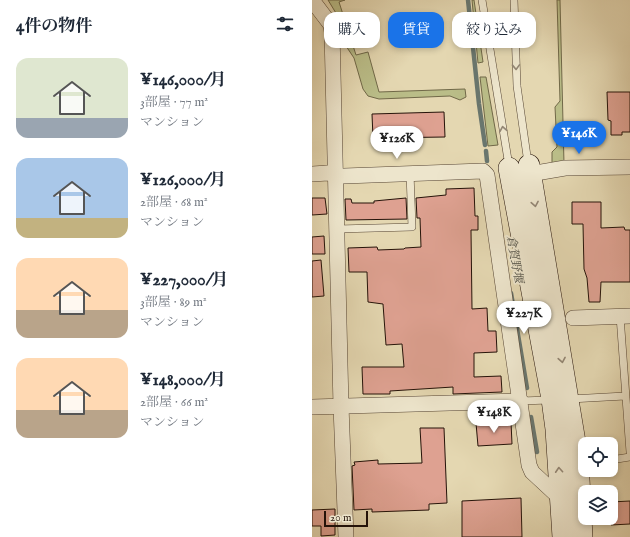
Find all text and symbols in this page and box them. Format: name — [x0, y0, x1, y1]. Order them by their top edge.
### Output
chip: 購入 — [324, 12, 380, 48]
chip: 賃貸 — [388, 12, 444, 48]
chip: 絞り込み — [452, 12, 536, 48]
icon: filters — [274, 13, 296, 35]
text: 4件の物件 — [16, 16, 92, 37]
one-way arrow — [512, 64, 521, 70]
text: ¥146,000/月 — [140, 70, 227, 91]
icon: home — [48, 74, 96, 122]
text: 3部屋 · 77 m² — [140, 94, 208, 111]
text: マンション — [140, 114, 204, 131]
pin: ¥146K — [551, 121, 607, 155]
text: ¥146K — [561, 125, 597, 142]
pin: ¥126K — [369, 126, 425, 160]
one-way arrow — [499, 126, 508, 132]
text: ¥126K — [379, 130, 415, 147]
text: ¥126,000/月 — [140, 170, 226, 191]
icon: home — [48, 174, 96, 222]
text: 2部屋 · 68 m² — [140, 194, 208, 211]
one-way arrow — [531, 201, 539, 207]
text: マンション — [140, 214, 204, 231]
water label: 倉賀野堰 — [503, 234, 526, 286]
text: ¥227,000/月 — [140, 270, 228, 291]
icon: home — [48, 274, 96, 322]
text: 3部屋 · 89 m² — [140, 294, 207, 311]
pin: ¥227K — [496, 301, 552, 335]
text: ¥227K — [505, 305, 543, 322]
text: マンション — [140, 314, 204, 331]
one-way arrow — [557, 357, 566, 363]
text: ¥148,000/月 — [140, 370, 226, 391]
icon: home — [48, 374, 96, 422]
text: 2部屋 · 66 m² — [140, 394, 208, 411]
pin: ¥148K — [466, 400, 522, 434]
text: ¥148K — [476, 404, 512, 421]
text: マンション — [140, 414, 204, 431]
map controls — [578, 437, 618, 525]
button: locate — [578, 437, 618, 477]
one-way arrow — [554, 467, 563, 473]
button: layers — [578, 485, 618, 525]
scale bar — [324, 509, 368, 528]
text: 20 m — [330, 511, 351, 525]

